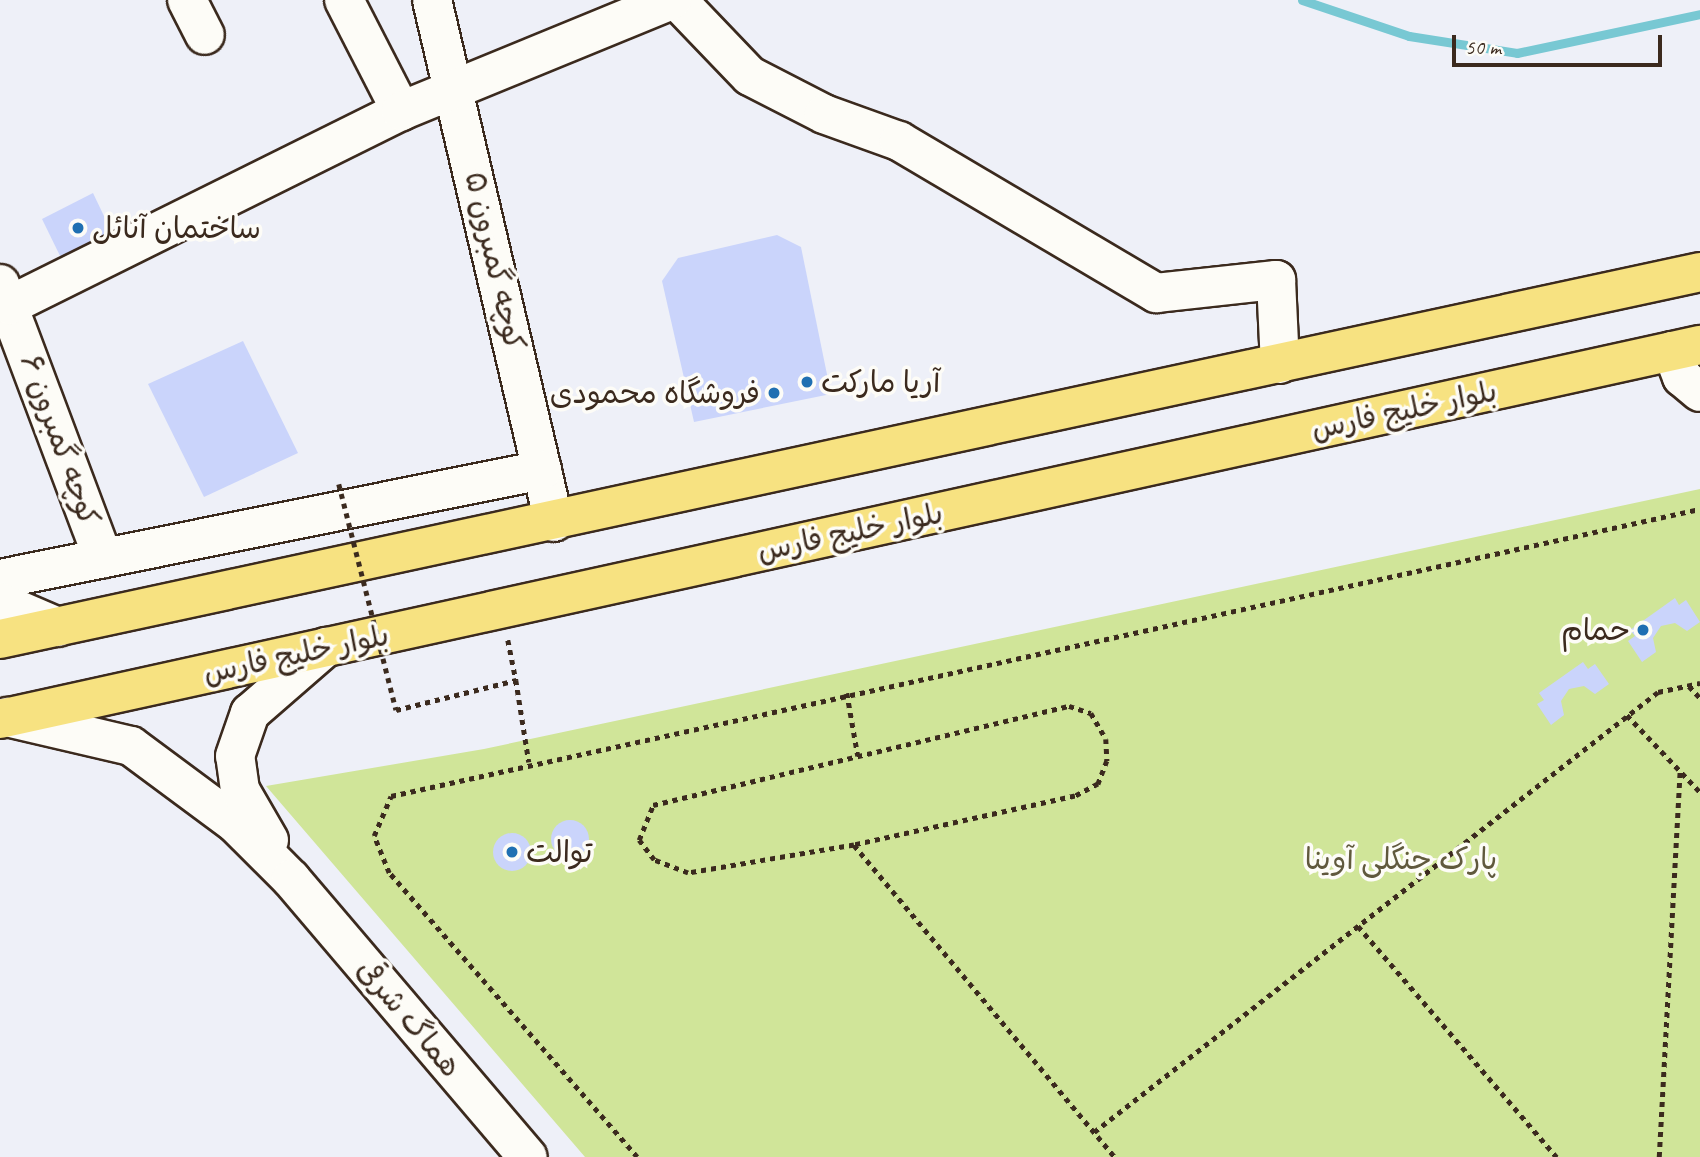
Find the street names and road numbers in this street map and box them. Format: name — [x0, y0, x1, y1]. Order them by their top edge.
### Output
street label: کوچه گمبرون ۵ — [457, 168, 533, 354]
street label: کوچه گمبرون ۶ — [12, 349, 108, 531]
street label: بلوار خلیج فارس — [1308, 373, 1500, 447]
street label: بلوار خلیج فارس — [754, 495, 946, 569]
street label: بلوار خلیج فارس — [200, 617, 392, 691]
street label: هماگ شرقی — [349, 952, 469, 1084]

